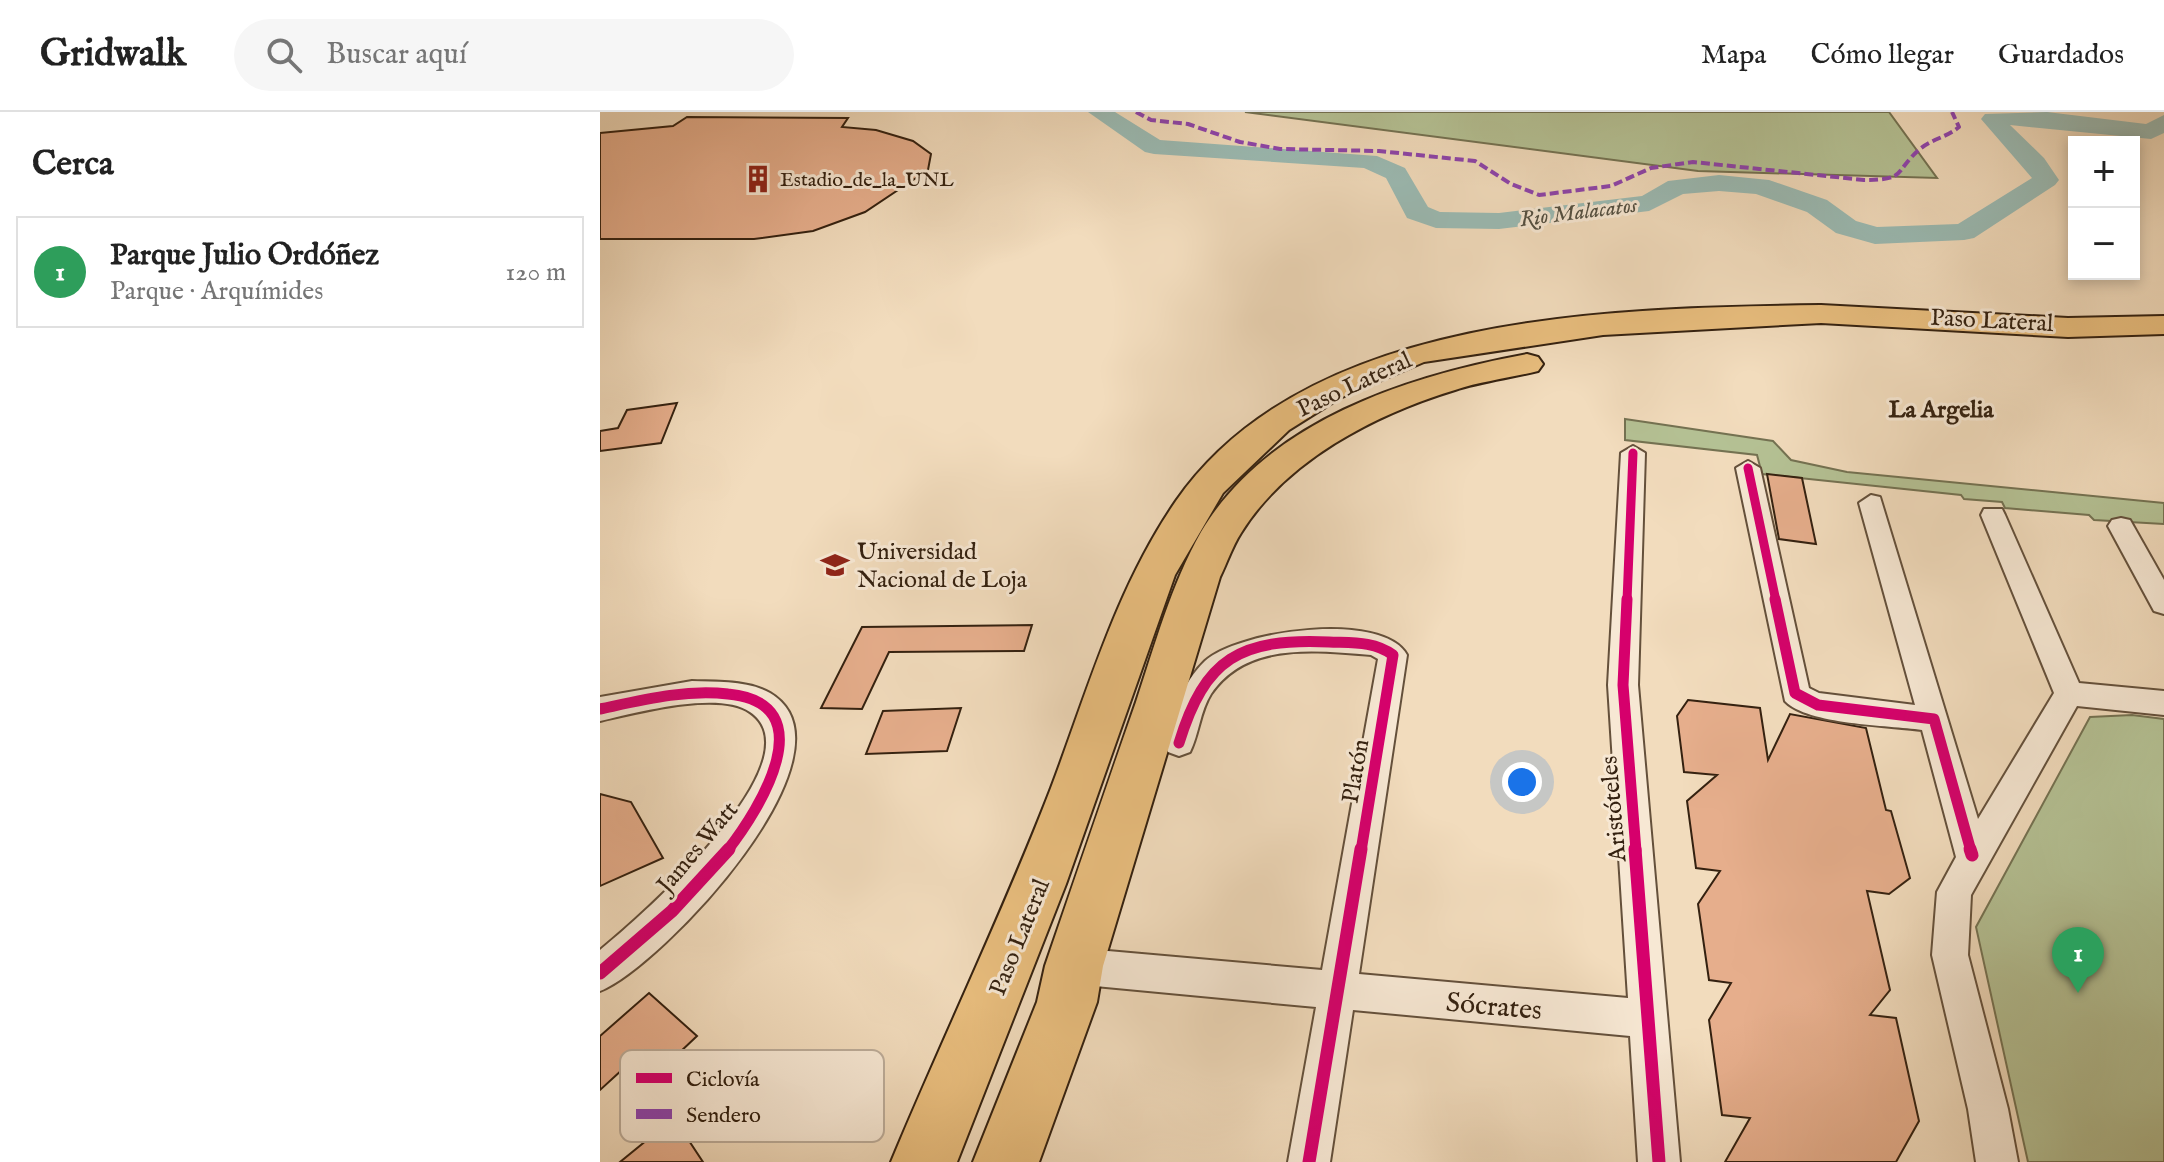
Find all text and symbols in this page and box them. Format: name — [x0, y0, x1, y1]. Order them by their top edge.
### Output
search box — [234, 19, 794, 91]
text: Gridwalk — [40, 31, 186, 79]
icon: search — [262, 33, 306, 77]
text: Buscar aquí — [326, 36, 467, 74]
text: Mapa — [1701, 38, 1766, 73]
text: Cómo llegar — [1810, 38, 1954, 73]
text: Guardados — [1998, 38, 2124, 73]
map controls — [2068, 136, 2140, 280]
button: + — [2068, 136, 2140, 208]
text: Cerca — [32, 143, 114, 186]
building icon: Estadio_de_la_UNL — [743, 164, 773, 194]
place label: Estadio_de_la_UNL — [780, 168, 955, 193]
water label: Rio Malacatos — [1518, 192, 1639, 234]
button: − — [2068, 208, 2140, 280]
text: Parque Julio Ordóñez — [110, 237, 379, 275]
text: 1 — [55, 256, 65, 289]
text: 120 m — [506, 256, 566, 289]
text: Parque · Arquímides — [110, 275, 323, 308]
street label: Paso Lateral — [1930, 303, 2055, 340]
street label: Paso Lateral — [1292, 345, 1417, 425]
district label: La Argelia — [1888, 395, 1994, 426]
place label: Universidad Nacional de Loja — [857, 537, 1028, 596]
school or university icon: Universidad Nacional de Loja — [820, 550, 850, 580]
street label: Platón — [1336, 737, 1377, 806]
street label: Aristóteles — [1594, 755, 1635, 864]
your location — [1502, 762, 1542, 802]
street label: James Watt — [649, 796, 746, 903]
street label: Paso Lateral — [983, 874, 1058, 1000]
pin: 1 — [2052, 927, 2104, 993]
street label: Sócrates — [1444, 986, 1543, 1029]
legend — [620, 1050, 884, 1142]
text: Ciclovía — [686, 1066, 760, 1094]
text: Sendero — [686, 1102, 761, 1130]

